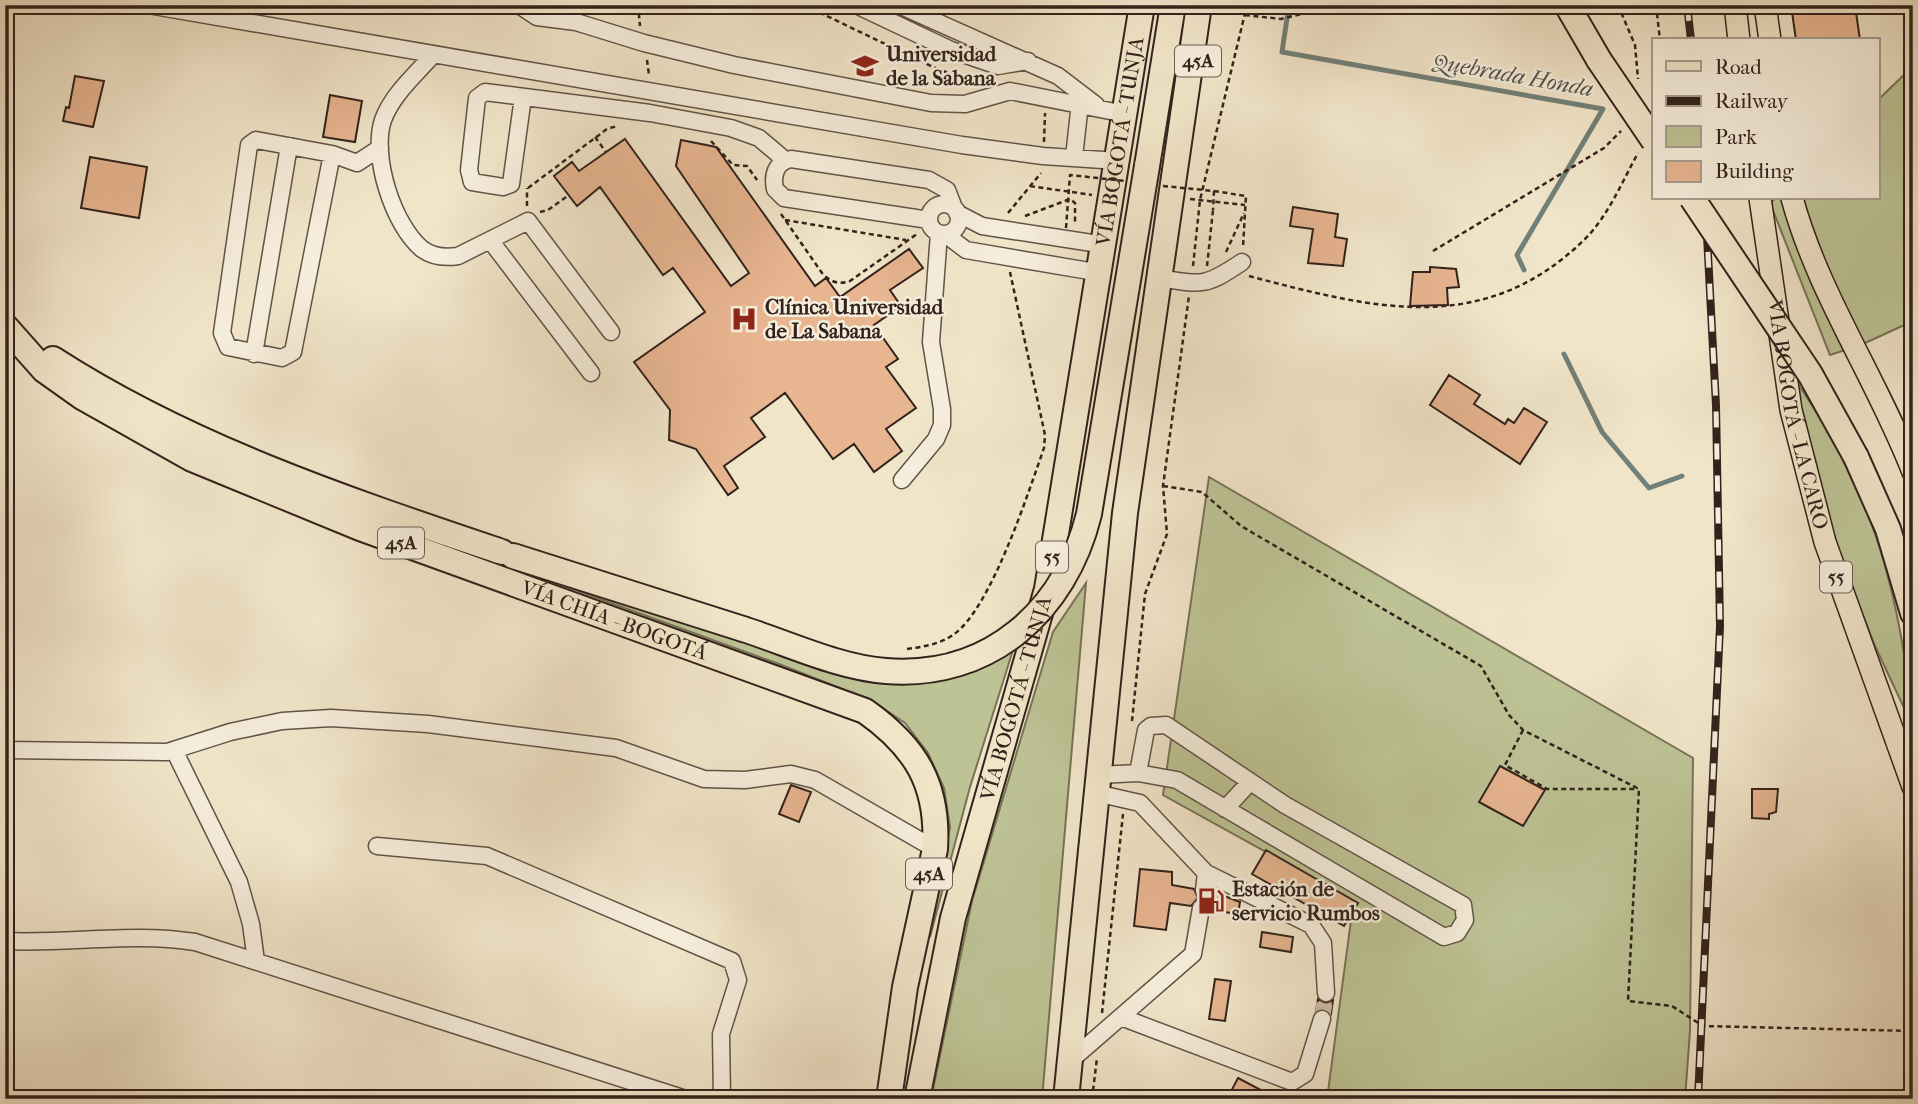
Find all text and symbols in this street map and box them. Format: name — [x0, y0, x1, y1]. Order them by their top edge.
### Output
street label: VÍA BOGOTÁ - TUNJA — [1091, 35, 1149, 249]
legend — [1652, 38, 1880, 200]
place label: Universidad de la Sabana — [885, 42, 997, 90]
road number: 45A — [1175, 45, 1221, 76]
water label: Quebrada Honda — [1430, 47, 1595, 102]
school or university icon: Universidad de la Sabana — [850, 51, 880, 81]
text: Road — [1715, 55, 1762, 79]
text: Railway — [1715, 89, 1789, 113]
text: Park — [1715, 125, 1757, 149]
text: Building — [1715, 159, 1794, 183]
place label: Clínica Universidad de La Sabana — [765, 295, 944, 343]
street label: VÍA BOGOTÁ - LA CARO — [1763, 297, 1833, 532]
hospital icon: Clínica Universidad de La Sabana — [729, 304, 759, 334]
road number: 45A — [378, 528, 424, 558]
road number: 55 — [1036, 542, 1068, 572]
road number: 55 — [1820, 562, 1852, 592]
street label: VÍA CHÍA - BOGOTÁ — [517, 575, 711, 665]
street label: VÍA BOGOTÁ - TUNJA — [975, 593, 1056, 804]
road number: 45A — [906, 859, 952, 890]
place label: Estación de servicio Rumbos — [1232, 877, 1380, 925]
fuel station icon: Estación de servicio Rumbos — [1196, 886, 1226, 916]

